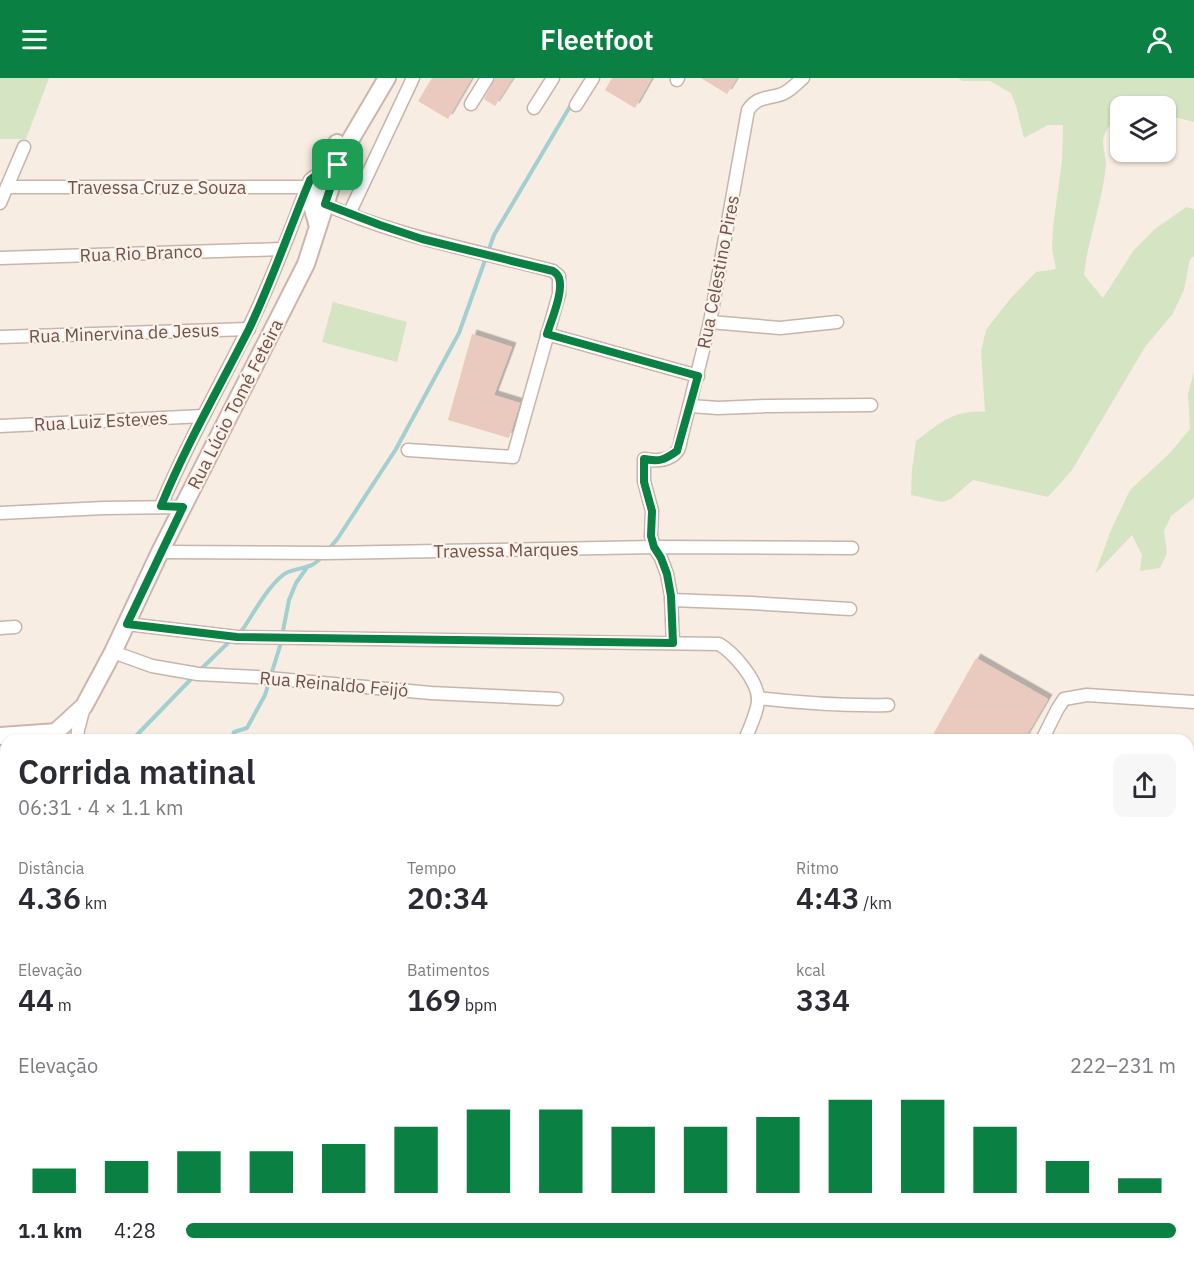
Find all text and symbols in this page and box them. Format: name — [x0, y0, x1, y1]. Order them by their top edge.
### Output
text: Fleetfoot — [540, 22, 654, 57]
icon: menu — [18, 23, 51, 56]
icon: person — [1143, 23, 1176, 56]
map controls — [1110, 96, 1176, 162]
button: layers — [1110, 96, 1176, 162]
pin — [312, 139, 363, 190]
icon: arrive — [321, 148, 354, 181]
street label: Travessa Cruz e Souza — [68, 176, 247, 199]
street label: Rua Celestino Pires — [692, 193, 744, 351]
street label: Rua Rio Branco — [79, 239, 203, 267]
street label: Rua Lúcio Tomé Feteira — [182, 315, 288, 493]
street label: Rua Minervina de Jesus — [28, 318, 220, 348]
street label: Rua Luiz Esteves — [33, 406, 169, 436]
street label: Travessa Marques — [433, 537, 579, 563]
street label: Rua Reinaldo Feijó — [259, 666, 409, 702]
text: Corrida matinal — [18, 750, 255, 793]
button: share — [1113, 754, 1176, 817]
text: 06:31 · 4 × 1.1 km — [18, 794, 183, 821]
text: Distância — [18, 858, 84, 878]
text: Tempo — [407, 858, 456, 878]
text: Ritmo — [796, 858, 839, 878]
text: 4.36 — [18, 878, 81, 917]
text: 20:34 — [407, 878, 489, 917]
text: 4:43 — [796, 878, 860, 917]
text: km — [81, 893, 107, 913]
text: /km — [860, 893, 892, 913]
text: Elevação — [18, 960, 82, 980]
text: Batimentos — [407, 960, 490, 980]
text: kcal — [796, 960, 825, 980]
text: 44 — [18, 980, 54, 1019]
text: 169 — [407, 980, 461, 1019]
text: 334 — [796, 980, 850, 1019]
text: m — [54, 995, 72, 1015]
text: bpm — [461, 995, 497, 1015]
text: Elevação — [18, 1052, 98, 1079]
text: 222–231 m — [1070, 1052, 1176, 1079]
text: 1.1 km — [18, 1217, 82, 1244]
text: 4:28 — [114, 1217, 156, 1244]

